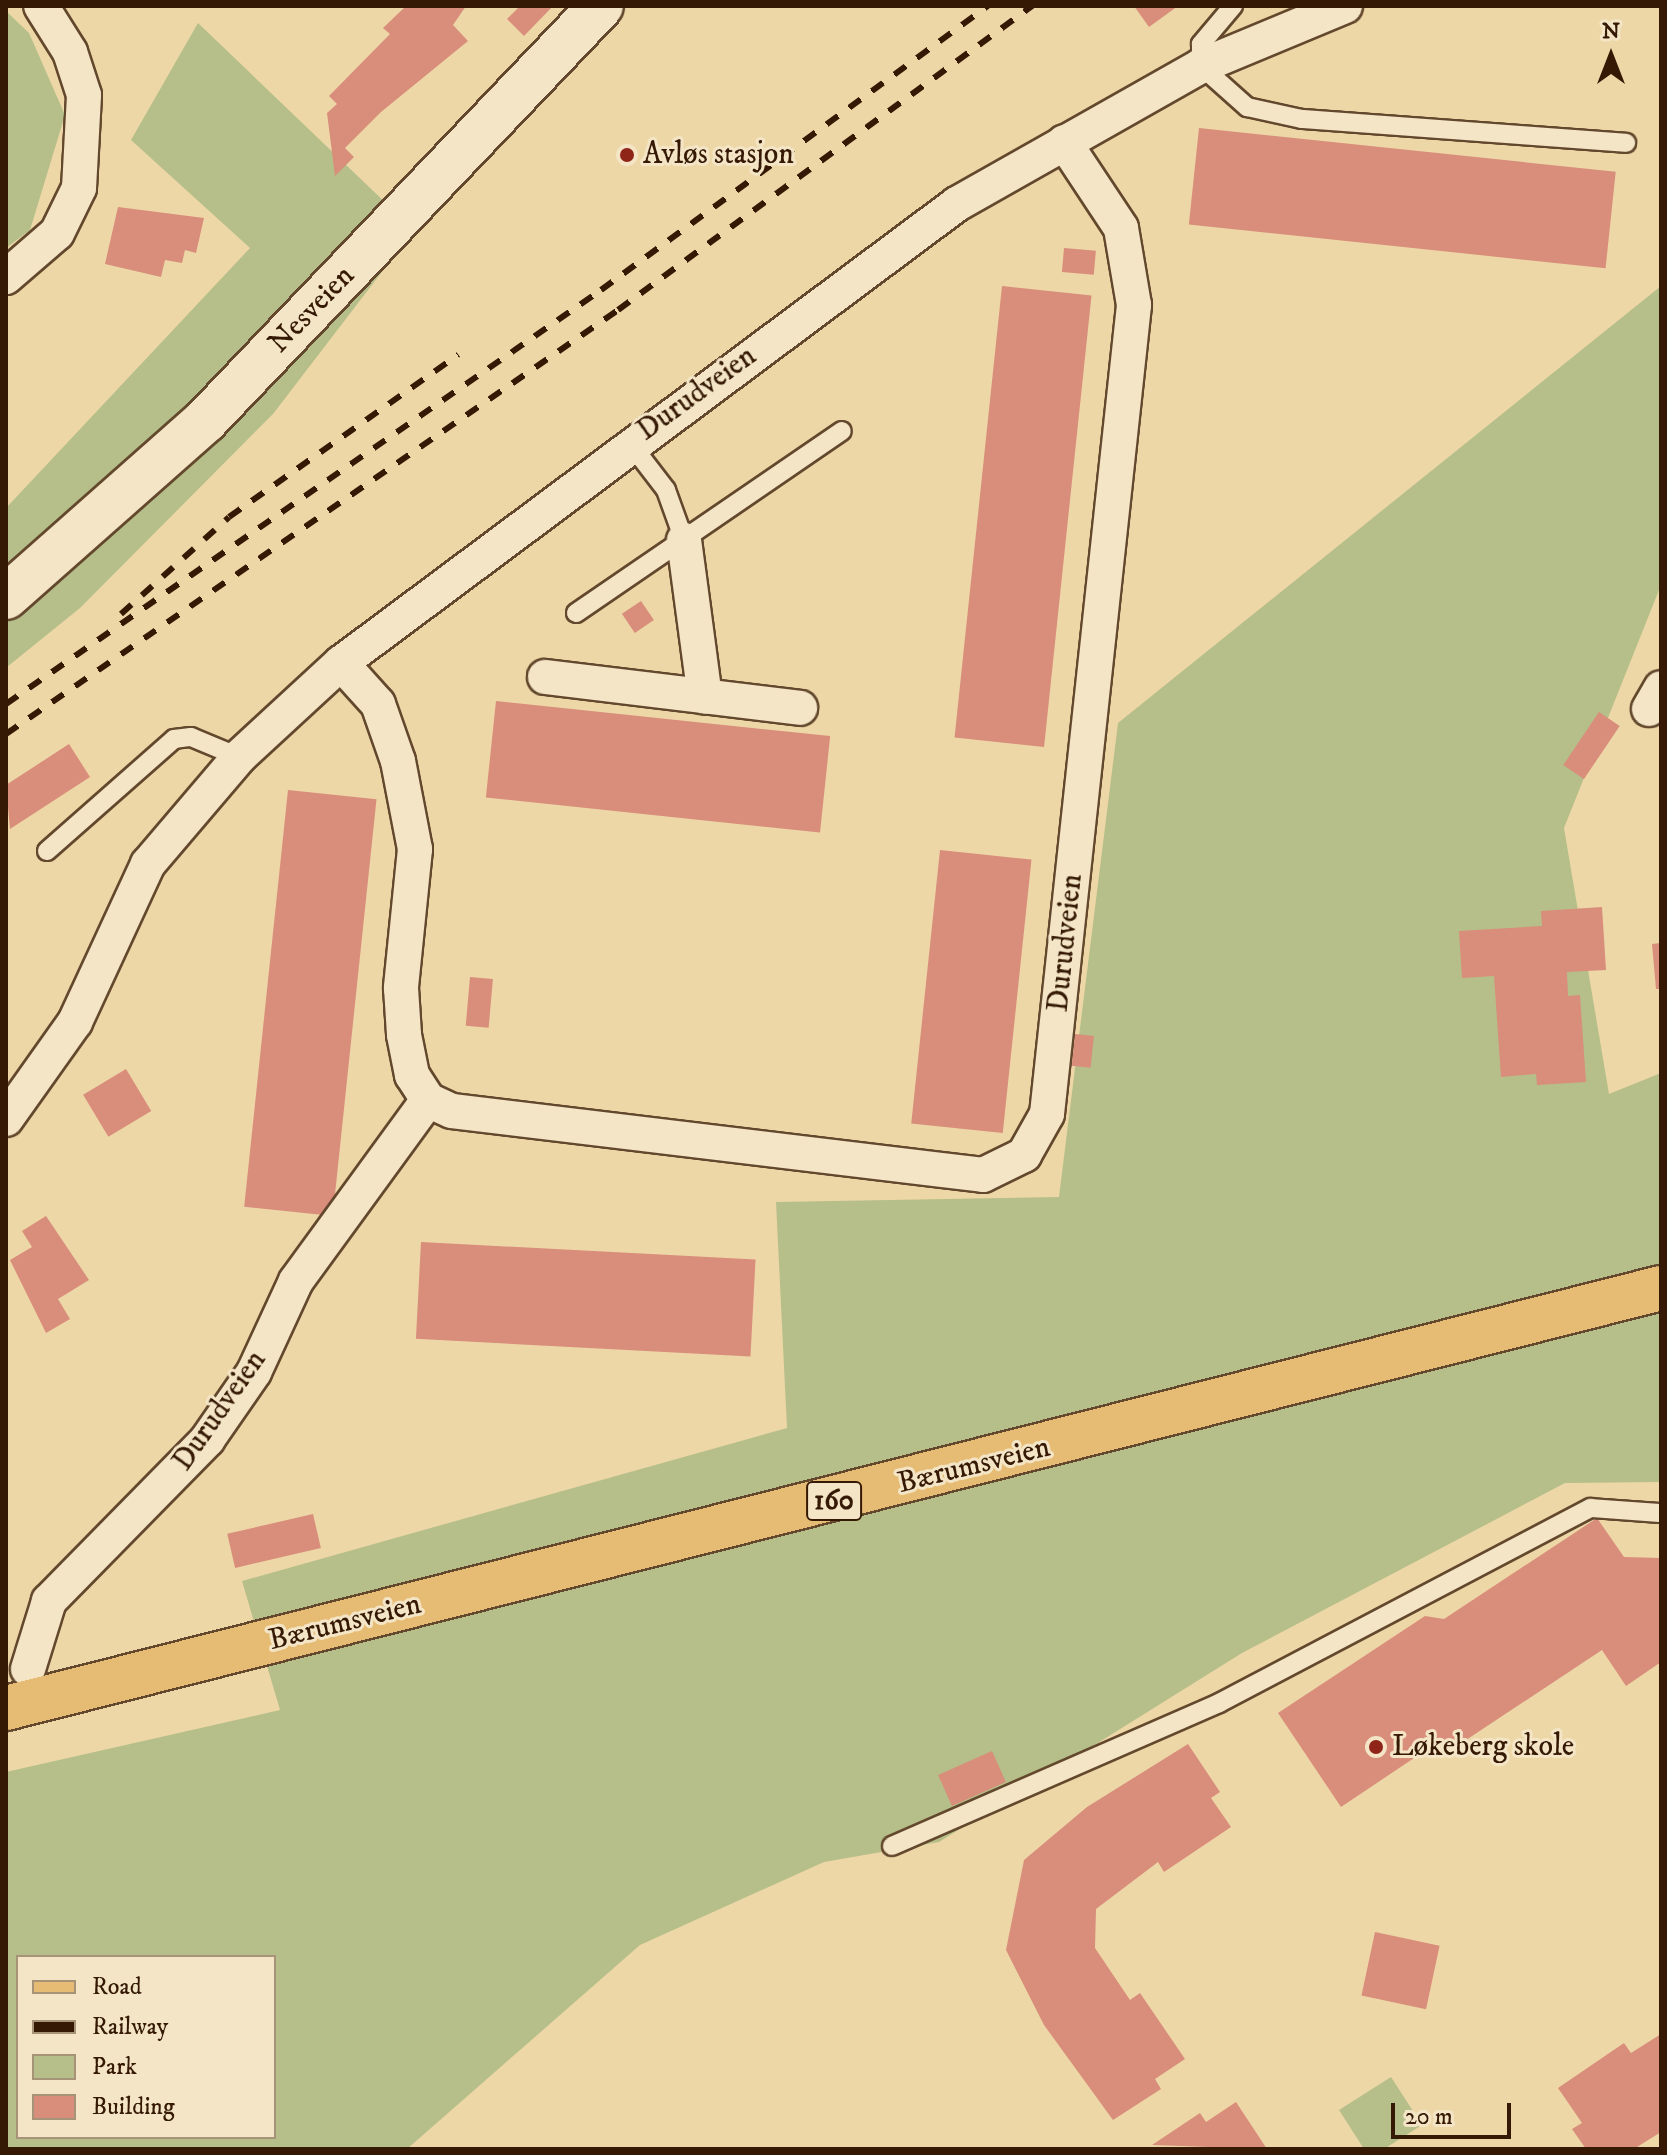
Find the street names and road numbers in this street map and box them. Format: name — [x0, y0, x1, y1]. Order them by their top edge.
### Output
street label: Nesveien — [262, 259, 362, 361]
street label: Durudveien — [630, 339, 764, 449]
street label: Durudveien — [1041, 872, 1091, 1014]
street label: Durudveien — [165, 1344, 275, 1478]
street label: Bærumsveien — [894, 1430, 1054, 1502]
road number: 160 — [806, 1477, 862, 1525]
street label: Bærumsveien — [265, 1587, 425, 1659]

